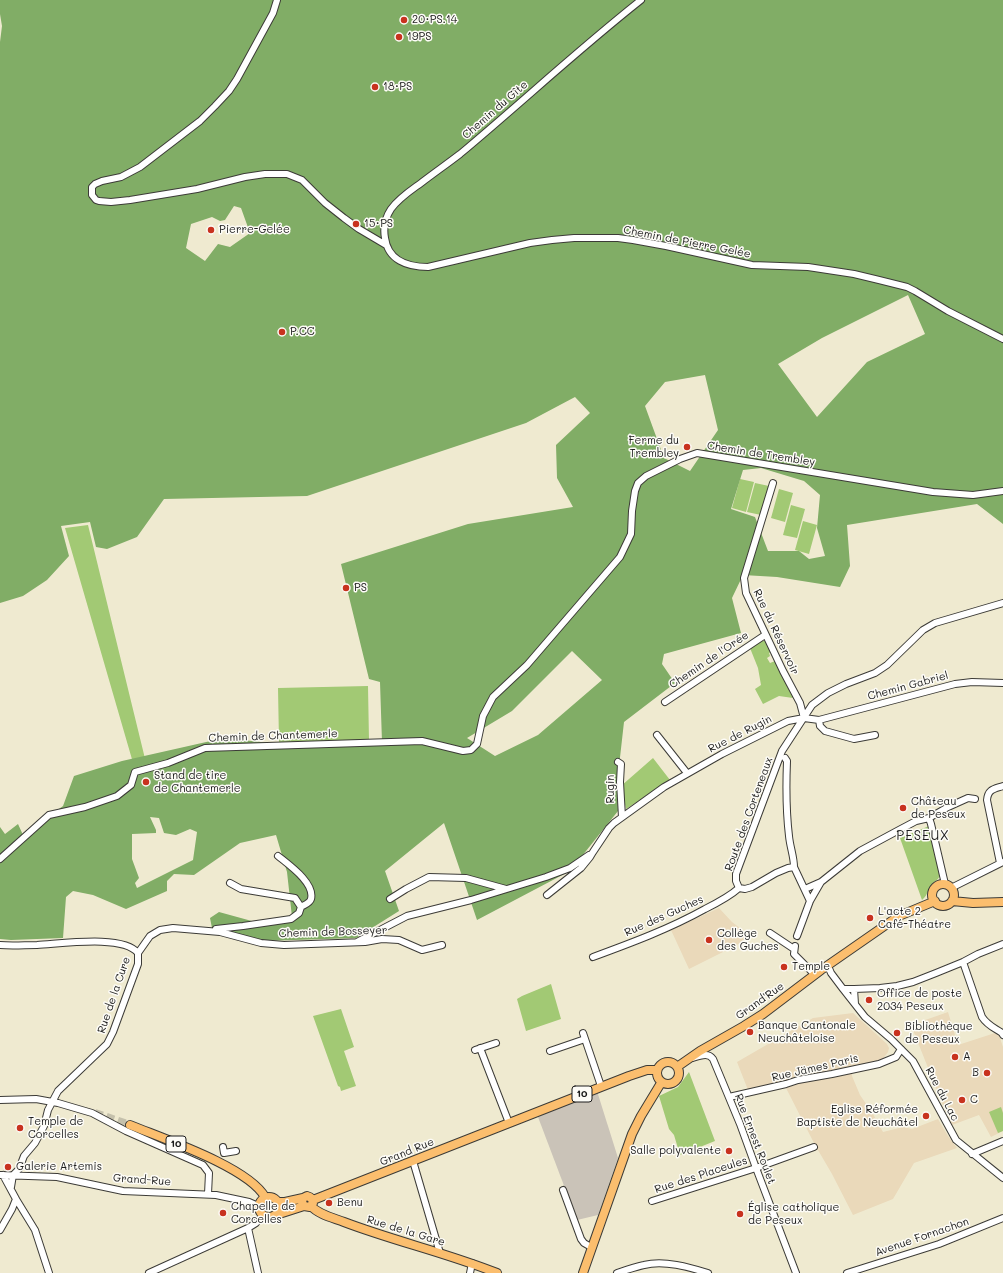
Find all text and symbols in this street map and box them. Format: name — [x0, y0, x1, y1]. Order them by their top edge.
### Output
place label: 20·PS.14 — [412, 13, 457, 27]
marker: 20·PS.14 — [399, 15, 409, 25]
place label: 19PS — [407, 30, 431, 44]
marker: 19PS — [394, 32, 404, 42]
street label: Chemin du Gîte — [460, 78, 530, 142]
place label: 18·PS — [383, 80, 412, 94]
marker: 18·PS — [370, 82, 380, 92]
place label: 15·PS — [364, 217, 393, 231]
marker: 15·PS — [351, 219, 361, 229]
place label: Pierre-Gelée — [219, 223, 290, 237]
street label: Chemin de Pierre Gelée — [622, 223, 752, 261]
marker: Pierre-Gelée — [206, 225, 216, 235]
place label: P.CC — [290, 325, 315, 339]
marker: P.CC — [277, 327, 287, 337]
place label: Ferme du Trembley — [628, 434, 679, 460]
street label: Chemin de Trembley — [706, 439, 816, 469]
marker: Ferme du Trembley — [682, 442, 692, 452]
place label: PS — [354, 581, 367, 595]
marker: PS — [341, 583, 351, 593]
street label: Rue du Réservoir — [750, 587, 802, 677]
street label: Chemin de l'Orée — [667, 629, 751, 691]
street label: Chemin Gabriel — [866, 669, 950, 703]
street label: Rue de Rugin — [706, 712, 774, 756]
street label: Chemin de Chantemerle — [208, 727, 338, 745]
street label: Route des Corteneaux — [722, 755, 776, 873]
place label: Stand de tire de Chantemerle — [154, 769, 241, 795]
street label: Rugin — [604, 775, 618, 803]
marker: Stand de tire de Chantemerle — [141, 777, 151, 787]
place label: Château de Peseux — [911, 795, 966, 821]
marker: Château de Peseux — [898, 803, 908, 813]
district label: PESEUX — [896, 828, 950, 844]
street label: Rue des Guches — [622, 893, 706, 939]
place label: L'acte 2 Café-Théatre — [878, 905, 951, 931]
marker: L'acte 2 Café-Théatre — [865, 913, 875, 923]
street label: Chemin de Bosseyer — [278, 924, 388, 940]
place label: Collège des Guches — [717, 927, 779, 953]
marker: Collège des Guches — [704, 935, 714, 945]
street label: Rue de la Cure — [95, 955, 133, 1035]
place label: Temple — [792, 960, 830, 974]
marker: Temple — [779, 962, 789, 972]
street label: Grand'Rue — [733, 980, 787, 1022]
place label: Office de poste 2034 Peseux — [877, 987, 962, 1013]
marker: Office de poste 2034 Peseux — [864, 995, 874, 1005]
place label: Banque Cantonale Neuchâteloise — [758, 1019, 856, 1045]
place label: Bibliothèque de Peseux — [905, 1020, 973, 1046]
marker: Banque Cantonale Neuchâteloise — [745, 1027, 755, 1037]
marker: Bibliothèque de Peseux — [892, 1028, 902, 1038]
place label: A — [963, 1050, 971, 1064]
street label: Rue Jämes Paris — [770, 1052, 860, 1084]
marker: A — [950, 1052, 960, 1062]
street label: Rue du Lac — [922, 1065, 962, 1123]
place label: B — [972, 1066, 979, 1080]
marker: B — [982, 1068, 992, 1078]
road number: 10 — [572, 1086, 592, 1102]
street label: Rue Ernest Roulet — [732, 1092, 778, 1186]
place label: C — [970, 1093, 978, 1107]
marker: C — [957, 1095, 967, 1105]
place label: Eglise Réformée Baptiste de Neuchâtel — [797, 1103, 918, 1129]
marker: Eglise Réformée Baptiste de Neuchâtel — [921, 1111, 931, 1121]
place label: Temple de Corcelles — [28, 1115, 83, 1141]
marker: Temple de Corcelles — [15, 1123, 25, 1133]
street label: Grand Rue — [378, 1135, 436, 1169]
road number: 10 — [166, 1136, 186, 1152]
place label: Salle polyvalente — [630, 1144, 721, 1158]
marker: Salle polyvalente — [724, 1146, 734, 1156]
street label: Rue des Placeules — [653, 1154, 749, 1196]
place label: Galerie Artemis — [16, 1160, 102, 1174]
marker: Galerie Artemis — [3, 1162, 13, 1172]
street label: Grand-Rue — [113, 1171, 171, 1189]
place label: Benu — [337, 1196, 363, 1210]
marker: Benu — [324, 1198, 334, 1208]
place label: Chapelle de Corcelles — [231, 1200, 295, 1226]
place label: Église catholique de Peseux — [748, 1201, 839, 1227]
marker: Chapelle de Corcelles — [218, 1208, 228, 1218]
marker: Église catholique de Peseux — [735, 1209, 745, 1219]
street label: Rue de la Gare — [365, 1213, 447, 1249]
street label: Avenue Fornachon — [874, 1215, 970, 1259]

